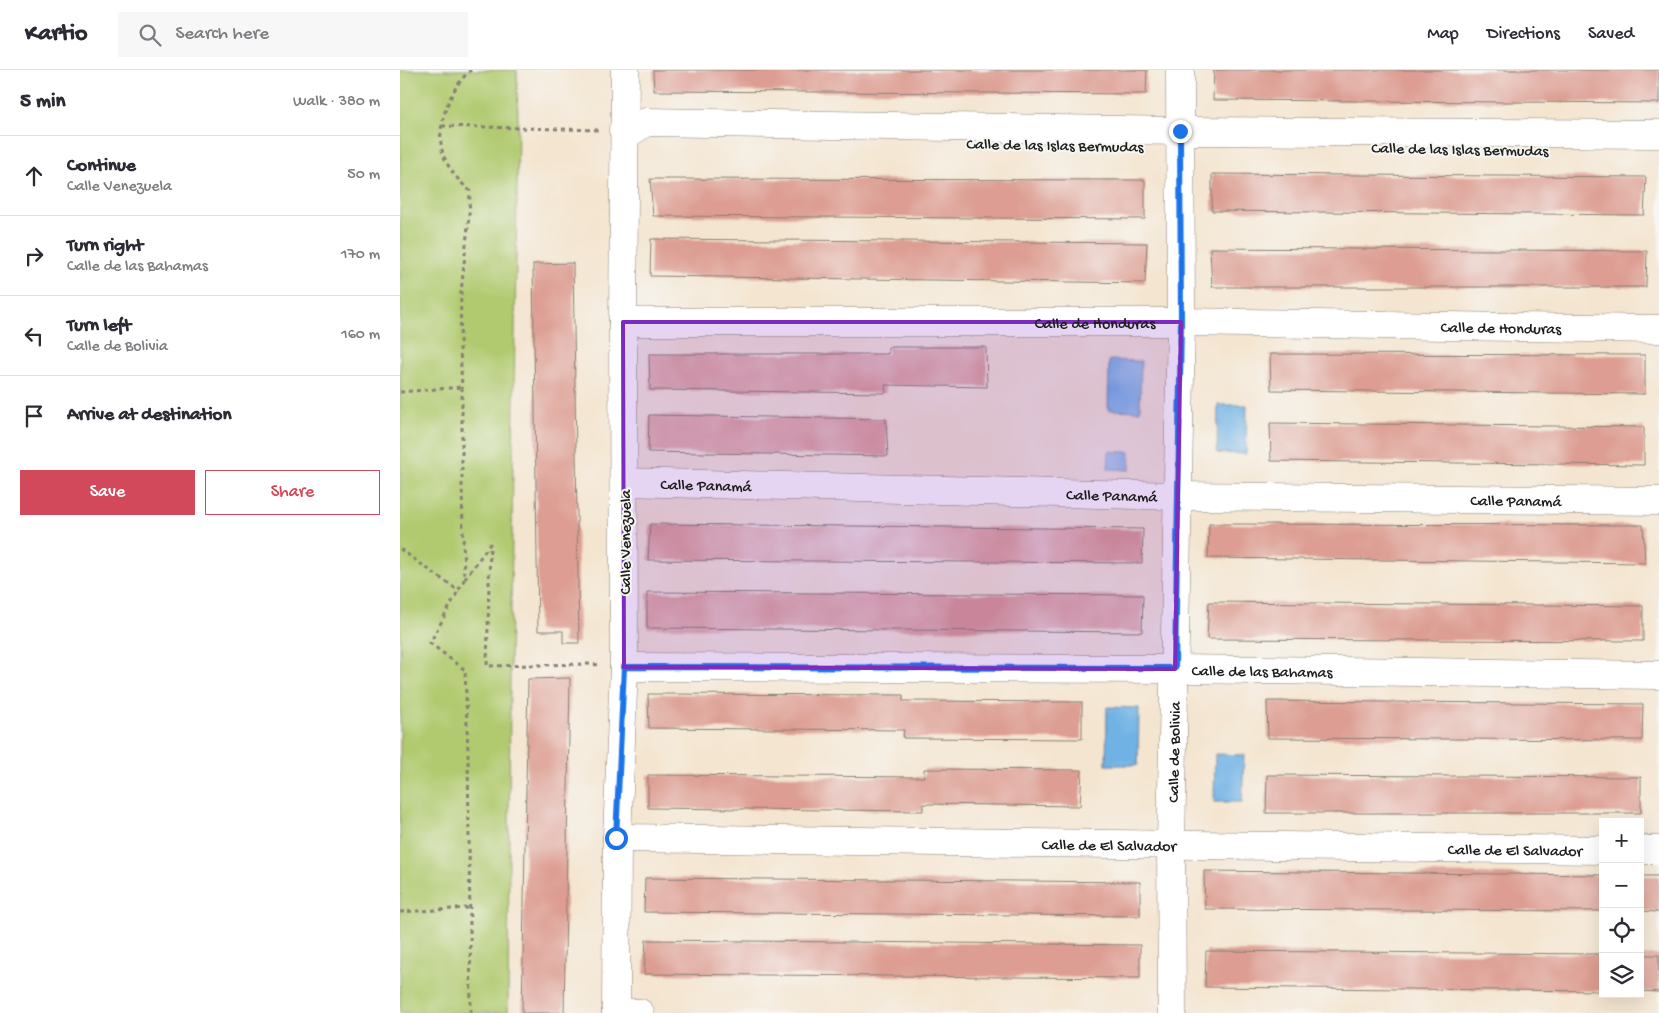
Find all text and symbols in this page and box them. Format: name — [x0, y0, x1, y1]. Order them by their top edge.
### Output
search box — [118, 12, 468, 57]
text: Kartio — [25, 20, 88, 49]
icon: search — [136, 21, 164, 49]
text: Search here — [176, 23, 269, 46]
text: Map — [1427, 24, 1459, 45]
text: Directions — [1487, 24, 1560, 45]
text: Saved — [1588, 24, 1634, 45]
text: 5 min — [20, 90, 65, 115]
text: Walk · 380 m — [293, 93, 380, 112]
route end — [1169, 120, 1192, 143]
street label: Calle de las Islas Bermudas — [966, 136, 1145, 159]
street label: Calle de las Islas Bermudas — [1371, 140, 1550, 163]
text: Continue — [67, 155, 136, 178]
icon: ahead — [20, 162, 48, 190]
text: 50 m — [347, 166, 380, 185]
text: Calle Venezuela — [67, 178, 172, 197]
text: Turn right — [67, 235, 143, 258]
icon: right — [20, 242, 48, 270]
text: 170 m — [341, 246, 380, 265]
text: Calle de las Bahamas — [67, 258, 208, 277]
text: Turn left — [67, 315, 131, 338]
street label: Calle de Honduras — [1035, 316, 1156, 335]
street label: Calle de Honduras — [1441, 320, 1562, 341]
icon: left — [20, 322, 48, 350]
text: 160 m — [341, 326, 380, 345]
text: Calle de Bolivia — [67, 338, 168, 357]
icon: arrive — [20, 402, 48, 430]
text: Arrive at destination — [67, 404, 231, 427]
button: Save — [20, 470, 195, 515]
button: Share — [205, 470, 380, 515]
street label: Calle Panamá — [660, 477, 753, 498]
street label: Calle Panamá — [1066, 487, 1159, 509]
street label: Calle Venezuela — [618, 488, 637, 594]
street label: Calle Panamá — [1470, 493, 1563, 513]
street label: Calle de las Bahamas — [1191, 663, 1334, 684]
street label: Calle de Bolivia — [1166, 700, 1187, 803]
map controls — [1599, 818, 1644, 998]
button: + — [1599, 818, 1644, 863]
route start — [605, 827, 628, 850]
street label: Calle de El Salvador — [1042, 837, 1178, 858]
street label: Calle de El Salvador — [1447, 842, 1584, 863]
button: − — [1599, 863, 1644, 908]
button: locate — [1599, 908, 1644, 953]
button: layers — [1599, 953, 1644, 998]

